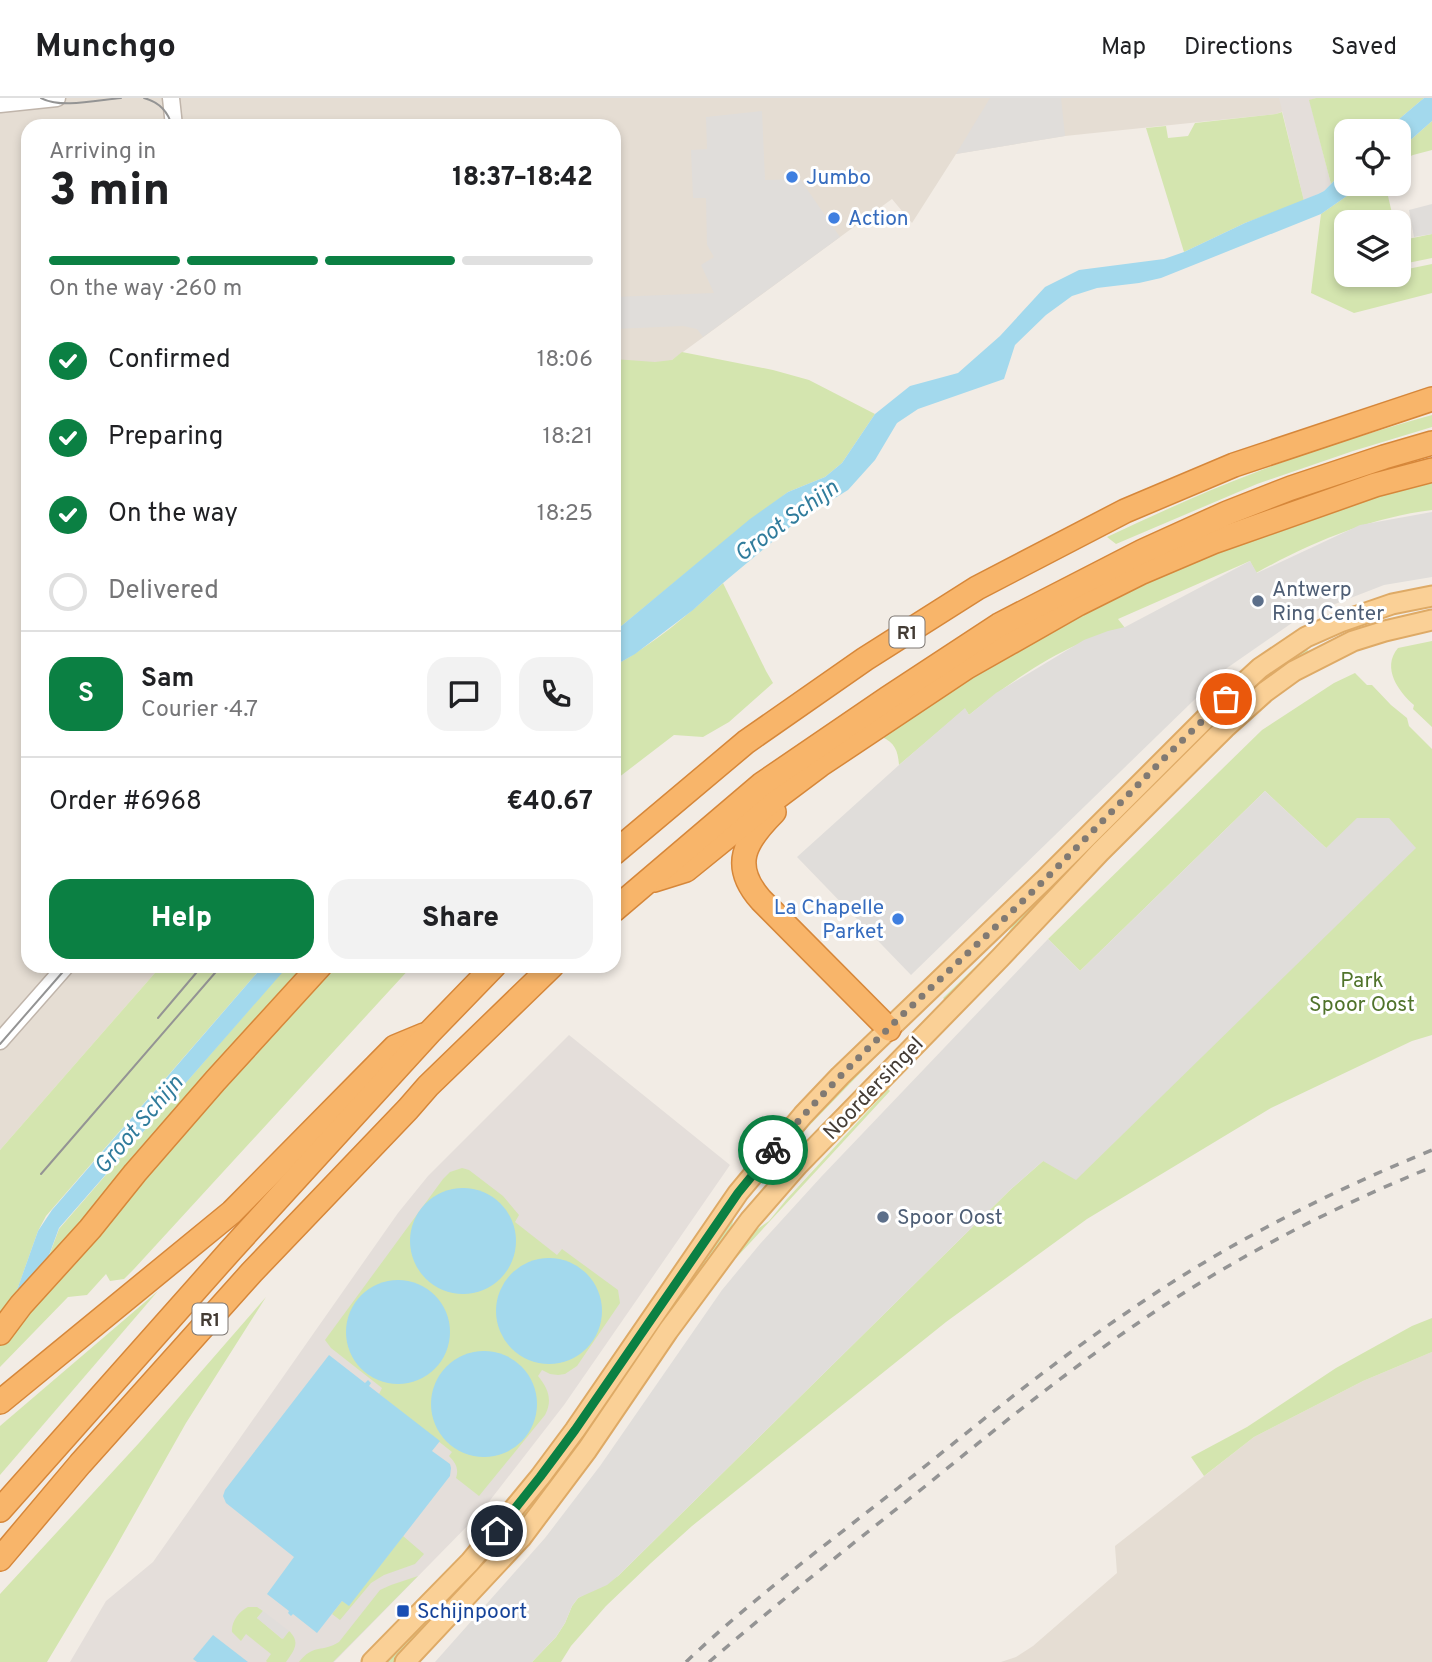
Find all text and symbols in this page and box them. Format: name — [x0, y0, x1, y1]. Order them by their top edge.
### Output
text: Munchgo — [35, 27, 176, 69]
text: Map — [1101, 33, 1146, 63]
text: Directions — [1184, 33, 1293, 63]
text: Saved — [1331, 33, 1397, 63]
map controls — [1334, 119, 1411, 287]
button: locate — [1334, 119, 1411, 196]
text: Arriving in — [49, 138, 156, 167]
text: 18:37–18:42 — [452, 162, 593, 195]
text: 3 min — [49, 163, 170, 222]
place label: Jumbo — [806, 165, 871, 192]
marker: Jumbo — [784, 169, 800, 185]
place label: Action — [848, 206, 909, 233]
marker: Action — [826, 210, 842, 226]
button: layers — [1334, 210, 1411, 287]
text: On the way · 260 m — [49, 275, 242, 304]
icon: check — [49, 342, 87, 380]
text: Confirmed — [108, 344, 231, 377]
text: 18:06 — [537, 346, 593, 375]
icon: check — [49, 419, 87, 457]
text: Preparing — [108, 421, 223, 454]
text: 18:21 — [543, 423, 593, 452]
water label: Groot Schijn — [730, 474, 846, 570]
icon: check — [49, 496, 87, 534]
text: On the way — [108, 498, 238, 531]
text: 18:25 — [537, 500, 593, 529]
text: Delivered — [108, 575, 219, 608]
place label: Antwerp Ring Center — [1272, 577, 1384, 628]
marker: Antwerp Ring Center — [1250, 593, 1266, 609]
road number: R1 — [890, 617, 925, 648]
button: chat — [427, 657, 501, 731]
button: phone — [519, 657, 593, 731]
text: Sam — [141, 663, 194, 696]
pin — [1196, 669, 1256, 729]
text: S — [78, 678, 94, 711]
icon: bag — [1207, 680, 1245, 718]
text: Courier · 4.7 — [141, 696, 258, 725]
text: Order #6968 — [49, 786, 202, 819]
text: €40.67 — [506, 786, 593, 819]
button: Help — [49, 879, 314, 959]
button: Share — [328, 879, 593, 959]
place label: La Chapelle Parket — [774, 895, 884, 946]
marker: La Chapelle Parket — [890, 911, 906, 927]
park label: Park Spoor Oost — [1309, 968, 1415, 1019]
street label: Noordersingel — [818, 1032, 930, 1146]
water label: Groot Schijn — [89, 1070, 191, 1181]
courier — [738, 1115, 808, 1185]
icon: bike — [754, 1131, 792, 1169]
place label: Spoor Oost — [897, 1205, 1003, 1232]
marker: Spoor Oost — [875, 1209, 891, 1225]
road number: R1 — [192, 1303, 228, 1334]
pin — [467, 1501, 527, 1561]
icon: home — [478, 1512, 516, 1550]
place label: Schijnpoort — [417, 1599, 527, 1626]
marker: Schijnpoort — [395, 1603, 411, 1619]

